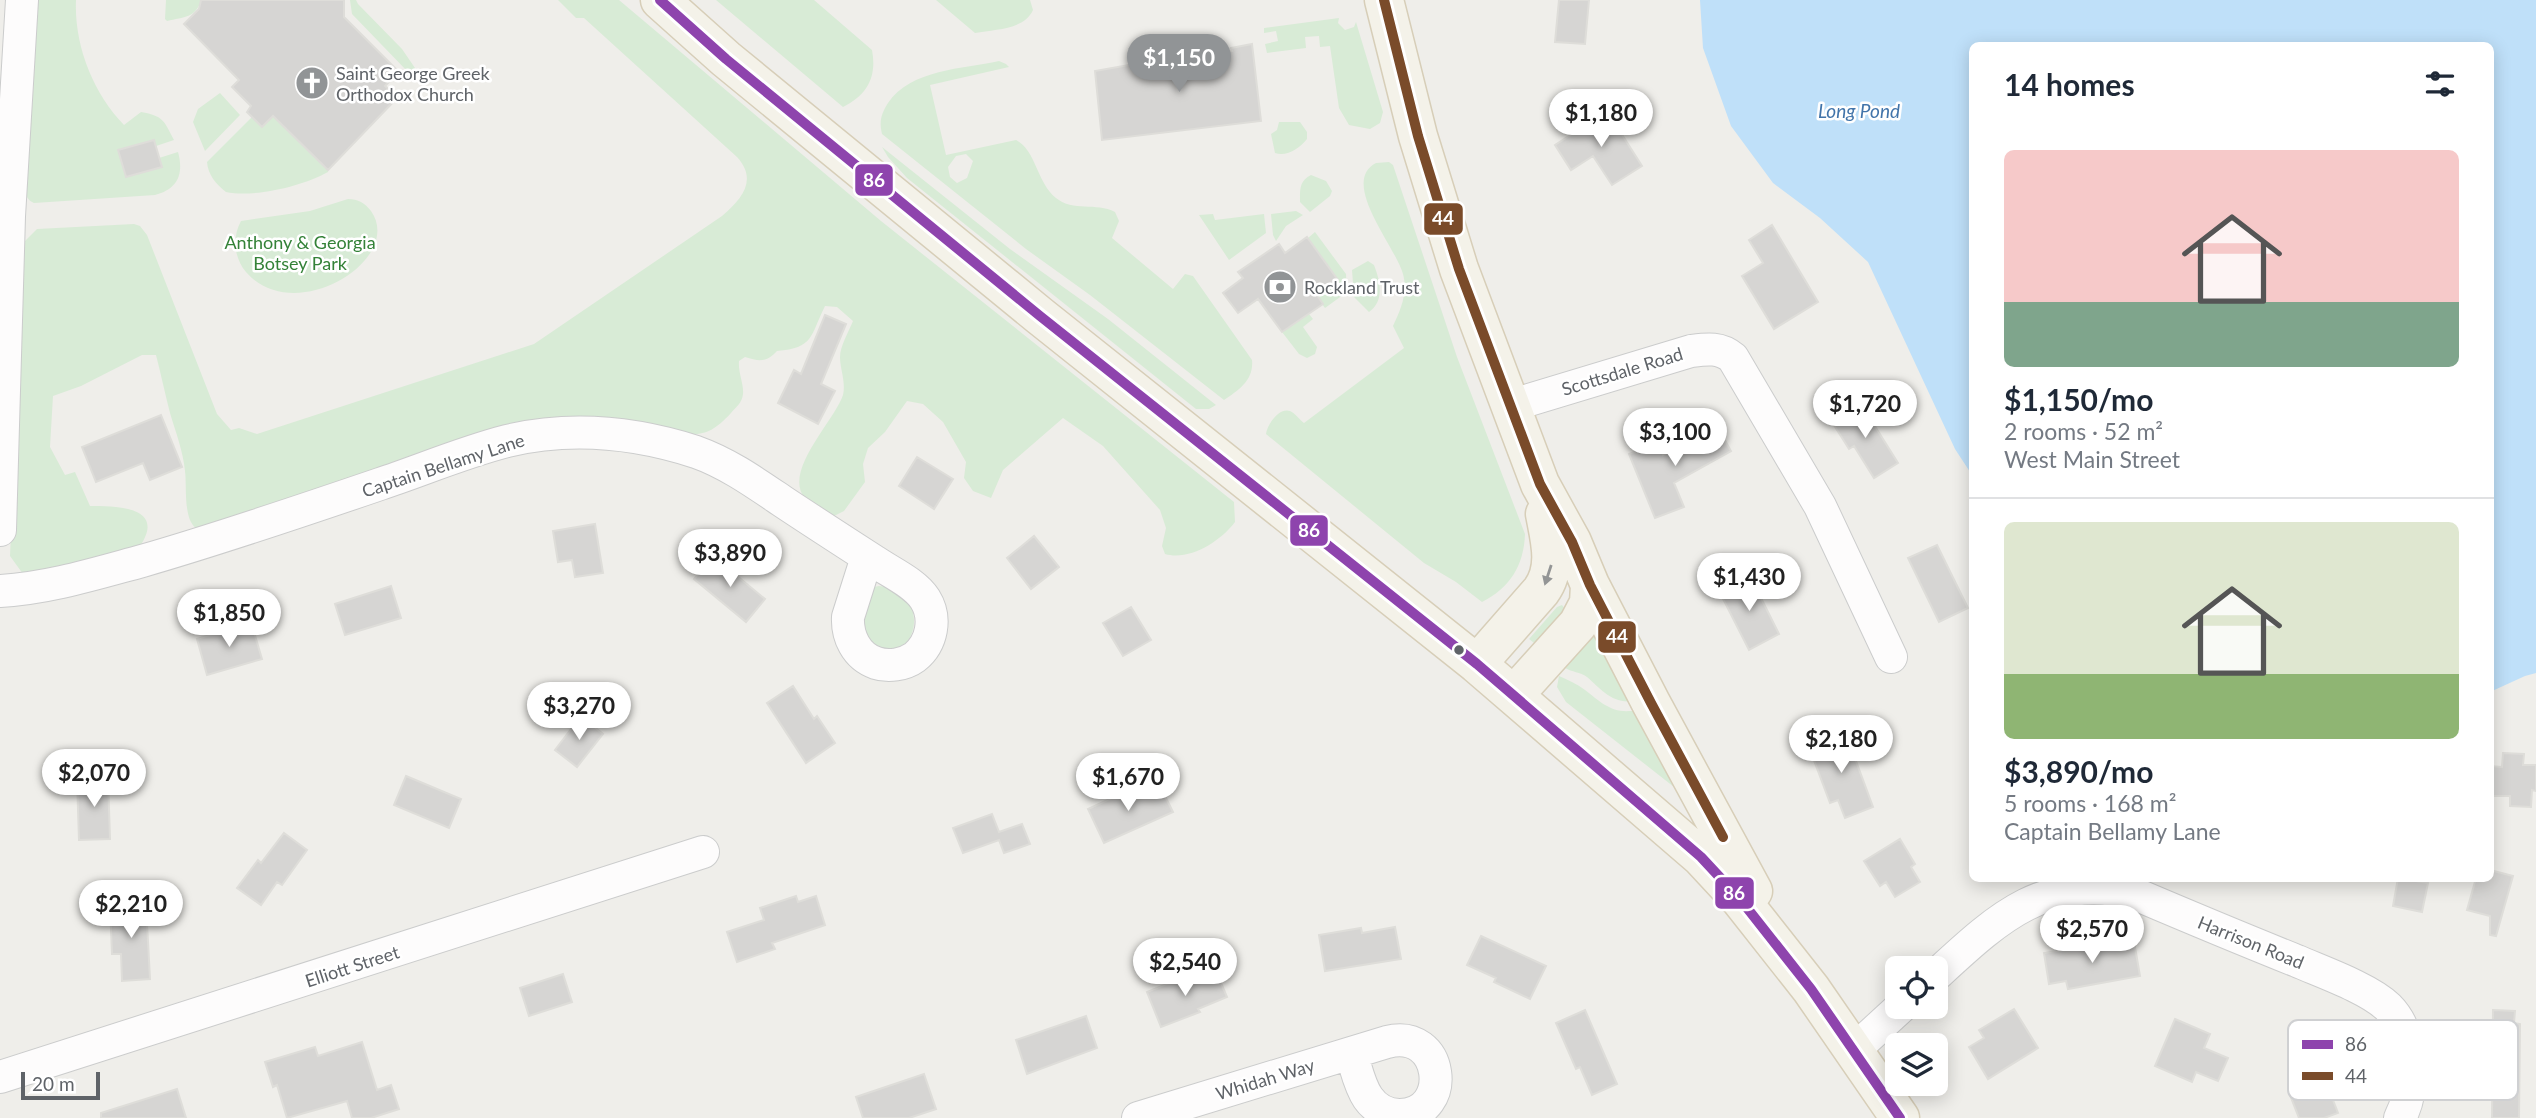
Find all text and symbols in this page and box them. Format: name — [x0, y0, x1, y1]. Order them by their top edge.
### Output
pin: $1,150 — [1122, 34, 1236, 94]
text: $1,150 — [1143, 43, 1215, 71]
place label: Saint George Greek Orthodox Church — [336, 62, 491, 105]
church icon: Saint George Greek Orthodox Church — [293, 64, 331, 102]
icon: filters — [2421, 65, 2459, 103]
text: 14 homes — [2004, 66, 2135, 102]
pin: $1,180 — [1544, 90, 1658, 149]
text: $1,180 — [1565, 98, 1637, 126]
water label: Long Pond — [1818, 99, 1900, 122]
line badge: 86 — [854, 163, 894, 197]
text: 86 — [863, 168, 885, 191]
icon: home — [2169, 196, 2295, 322]
line badge: 44 — [1423, 202, 1464, 236]
text: 44 — [1432, 206, 1454, 229]
park label: Anthony & Georgia Botsey Park — [224, 231, 376, 274]
bank icon: Rockland Trust — [1261, 268, 1299, 306]
place label: Rockland Trust — [1304, 276, 1420, 298]
street label: Scottsdale Road — [1559, 342, 1685, 400]
pin: $1,720 — [1808, 380, 1922, 440]
text: $1,150/mo — [2004, 381, 2153, 417]
text: $1,720 — [1829, 389, 1901, 417]
pin: $3,100 — [1618, 408, 1732, 468]
text: $3,100 — [1639, 417, 1711, 445]
text: 2 rooms · 52 m² — [2004, 417, 2163, 445]
street label: Captain Bellamy Lane — [359, 428, 527, 502]
text: West Main Street — [2004, 445, 2180, 473]
line badge: 86 — [1289, 514, 1329, 547]
text: 86 — [1298, 518, 1320, 541]
pin: $3,890 — [673, 530, 787, 589]
text: $3,890 — [694, 538, 766, 566]
pin: $1,430 — [1692, 554, 1806, 613]
text: $1,430 — [1713, 562, 1785, 590]
one-way arrow — [1542, 565, 1553, 586]
icon: home — [2169, 568, 2295, 694]
pin: $1,850 — [172, 590, 286, 649]
text: $1,850 — [193, 598, 265, 626]
line badge: 44 — [1597, 620, 1637, 654]
text: 44 — [1606, 624, 1628, 647]
unlabelled marker — [1452, 643, 1466, 657]
pin: $3,270 — [522, 682, 636, 742]
text: $3,270 — [543, 691, 615, 719]
pin: $2,180 — [1784, 716, 1898, 775]
text: $2,180 — [1805, 724, 1877, 752]
pin: $2,070 — [37, 750, 151, 809]
text: $3,890/mo — [2004, 753, 2153, 789]
pin: $1,670 — [1071, 754, 1185, 813]
text: $2,070 — [58, 758, 130, 786]
text: $1,670 — [1092, 762, 1164, 790]
text: 5 rooms · 168 m² — [2004, 789, 2176, 817]
text: Captain Bellamy Lane — [2004, 817, 2221, 845]
line badge: 86 — [1714, 876, 1755, 910]
pin: $2,210 — [74, 880, 188, 940]
text: 86 — [1723, 881, 1745, 904]
text: $2,210 — [95, 889, 167, 917]
pin: $2,570 — [2035, 906, 2149, 965]
street label: Harrison Road — [2195, 911, 2307, 973]
text: $2,570 — [2056, 914, 2128, 942]
pin: $2,540 — [1128, 939, 1242, 998]
street label: Elliott Street — [302, 940, 402, 992]
text: $2,540 — [1149, 947, 1221, 975]
map controls — [1885, 956, 1948, 1096]
button: locate — [1885, 956, 1948, 1019]
legend — [2288, 1020, 2518, 1100]
text: 86 — [2345, 1032, 2367, 1055]
button: layers — [1885, 1033, 1948, 1096]
street label: Whidah Way — [1213, 1053, 1318, 1104]
text: 44 — [2345, 1064, 2367, 1087]
scale bar — [21, 1069, 100, 1101]
text: 20 m — [32, 1072, 75, 1095]

